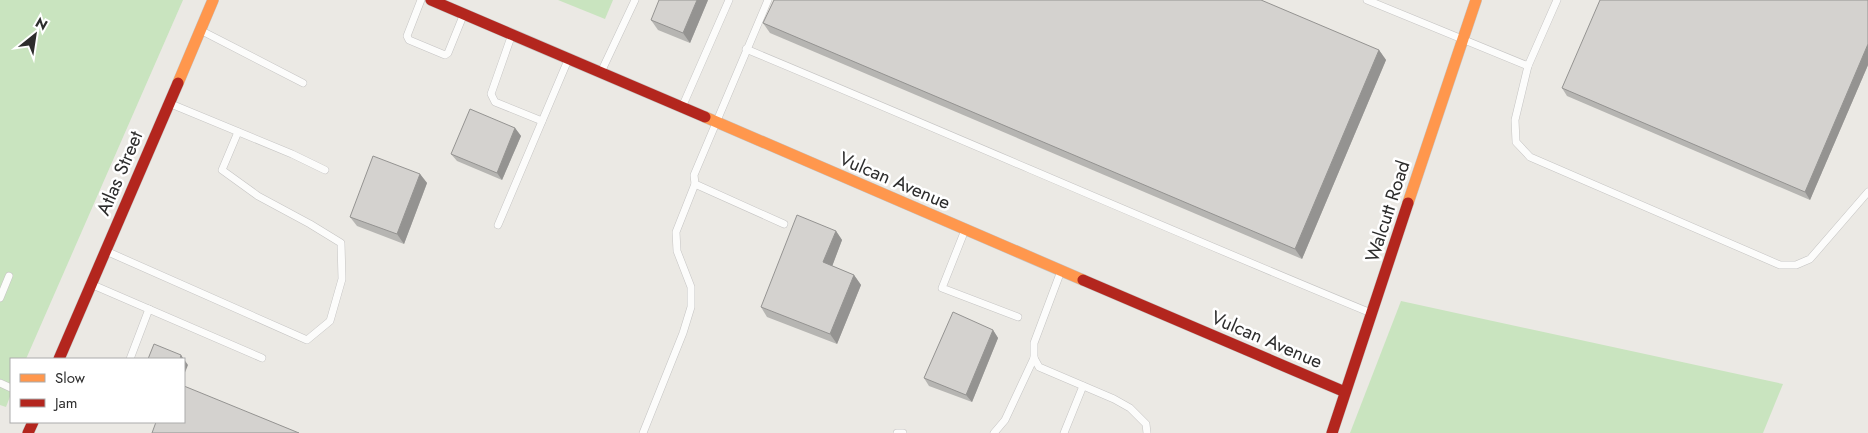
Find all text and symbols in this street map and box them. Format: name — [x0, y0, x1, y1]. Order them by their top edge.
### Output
north arrow — [10, 10, 60, 60]
text: N — [32, 12, 51, 35]
street label: Atlas Street — [90, 126, 150, 220]
street label: Vulcan Avenue — [835, 145, 955, 216]
street label: Walcutt Road — [1358, 157, 1417, 265]
street label: Vulcan Avenue — [1207, 304, 1327, 375]
legend — [10, 358, 185, 423]
text: Slow — [55, 367, 86, 389]
text: Jam — [53, 392, 78, 414]

